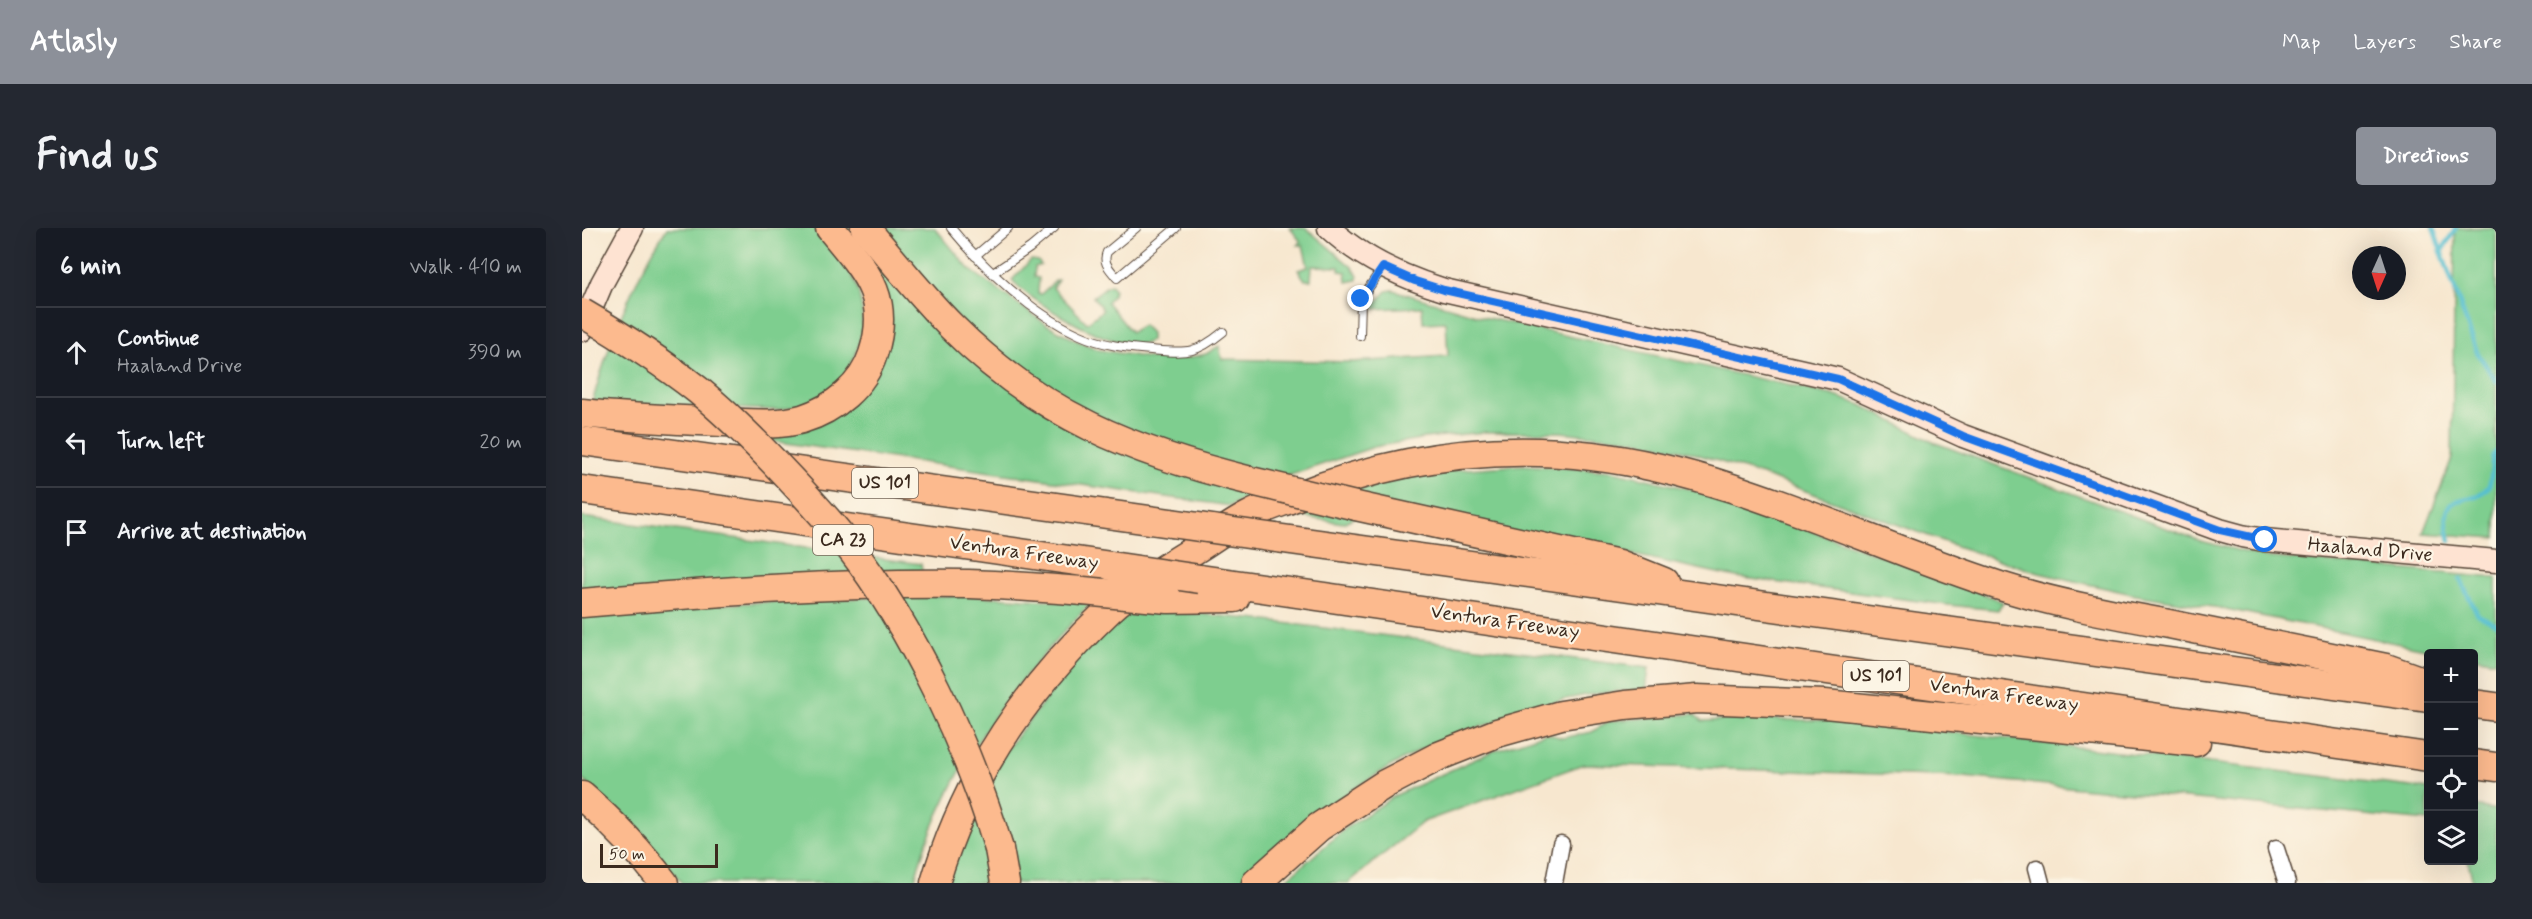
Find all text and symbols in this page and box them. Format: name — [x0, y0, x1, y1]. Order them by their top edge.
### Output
text: Atlasly — [30, 24, 118, 61]
text: Map — [2282, 28, 2320, 56]
text: Layers — [2353, 28, 2416, 56]
text: Share — [2449, 28, 2502, 56]
button: Directions — [2356, 127, 2496, 185]
text: Find us — [36, 129, 158, 184]
north arrow — [2352, 246, 2406, 300]
text: 6 min — [60, 250, 122, 284]
text: Walk · 410 m — [410, 254, 522, 281]
route end — [1347, 285, 1373, 311]
text: Continue — [117, 325, 199, 353]
icon: ahead — [60, 336, 93, 369]
text: 390 m — [468, 339, 522, 366]
text: Haaland Drive — [117, 353, 242, 380]
icon: left — [60, 426, 93, 459]
text: Turn left — [117, 428, 205, 456]
text: 20 m — [479, 429, 522, 456]
road number: US 101 — [852, 468, 918, 498]
icon: arrive — [60, 516, 93, 549]
text: Arrive at destination — [117, 518, 307, 546]
road number: CA 23 — [813, 525, 873, 555]
route start — [2251, 526, 2277, 552]
street label: Ventura Freeway — [948, 529, 1100, 577]
street label: Haaland Drive — [2306, 531, 2434, 569]
street label: Ventura Freeway — [1429, 598, 1581, 646]
map controls — [2424, 649, 2478, 865]
button: + — [2424, 649, 2478, 703]
road number: US 101 — [1843, 661, 1909, 691]
street label: Ventura Freeway — [1928, 671, 2080, 719]
button: − — [2424, 703, 2478, 757]
button: locate — [2424, 757, 2478, 811]
button: layers — [2424, 811, 2478, 865]
scale bar — [600, 841, 718, 868]
text: 50 m — [609, 844, 645, 865]

